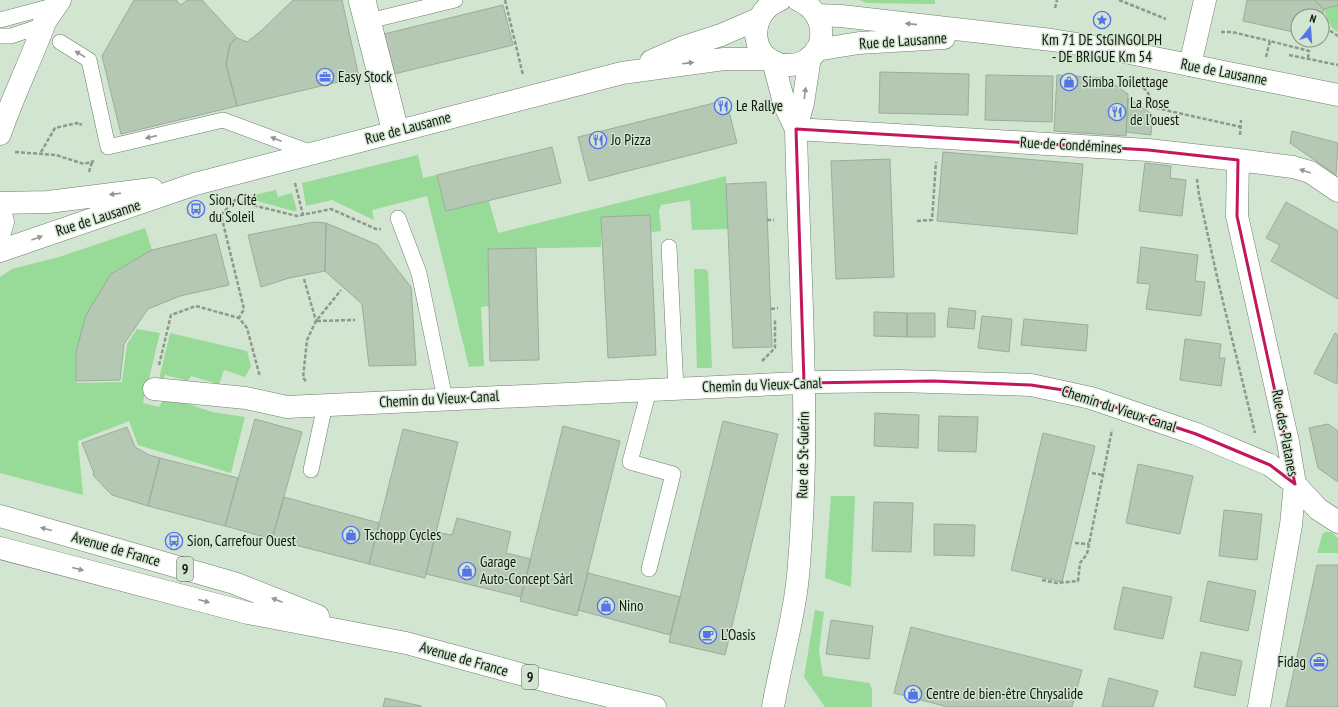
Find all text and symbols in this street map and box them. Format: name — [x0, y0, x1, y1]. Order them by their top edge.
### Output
north arrow — [1290, 8, 1330, 48]
place icon: Km 71 DE StGINGOLPH - DE BRIGUE Km 54 — [1092, 10, 1112, 30]
text: N — [1308, 11, 1318, 26]
one-way arrow — [905, 21, 917, 28]
street label: Rue de Lausanne — [858, 28, 947, 53]
place label: Km 71 DE StGINGOLPH - DE BRIGUE Km 54 — [1042, 30, 1162, 66]
one-way arrow — [74, 51, 86, 58]
street label: Rue de Lausanne — [1179, 54, 1269, 89]
one-way arrow — [682, 60, 694, 66]
office icon: Easy Stock — [315, 67, 335, 87]
place label: Easy Stock — [338, 67, 392, 86]
shop icon: Simba Toilettage — [1059, 72, 1079, 92]
place label: Simba Toilettage — [1082, 72, 1168, 91]
one-way arrow — [802, 87, 808, 100]
place label: La Rose de l'ouest — [1130, 93, 1179, 129]
restaurant icon: Le Rallye — [713, 96, 733, 116]
place label: Le Rallye — [736, 96, 783, 115]
restaurant icon: La Rose de l'ouest — [1107, 102, 1127, 122]
street label: Rue de Lausanne — [363, 107, 453, 148]
restaurant icon: Jo Pizza — [588, 130, 608, 150]
place label: Jo Pizza — [610, 130, 651, 149]
street label: Rue de Condémines — [1020, 132, 1122, 157]
one-way arrow — [145, 134, 157, 140]
one-way arrow — [269, 135, 281, 141]
one-way arrow — [1298, 168, 1310, 174]
place label: Sion, Cité du Soleil — [209, 190, 257, 226]
one-way arrow — [109, 191, 121, 197]
street label: Rue de Lausanne — [53, 195, 143, 240]
bus stop icon: Sion, Cité du Soleil — [186, 199, 206, 219]
one-way arrow — [31, 235, 43, 241]
street label: Chemin du Vieux-Canal — [702, 373, 823, 396]
street label: Chemin du Vieux-Canal — [1059, 381, 1180, 436]
street label: Chemin du Vieux-Canal — [379, 386, 500, 411]
street label: Rue des Platanes — [1268, 388, 1303, 478]
street label: Rue de St-Guérin — [792, 411, 813, 499]
shop icon: Tschopp Cycles — [341, 525, 361, 545]
place label: Tschopp Cycles — [364, 525, 441, 544]
one-way arrow — [40, 526, 52, 532]
street label: Avenue de France — [70, 527, 163, 570]
bus stop icon: Sion, Carrefour Ouest — [164, 531, 184, 551]
place label: Sion, Carrefour Ouest — [187, 531, 296, 550]
place label: Garage Auto-Concept Sàrl — [480, 552, 574, 588]
road number: 9 — [177, 557, 193, 581]
shop icon: Garage Auto-Concept Sàrl — [457, 561, 477, 581]
one-way arrow — [72, 566, 85, 572]
one-way arrow — [271, 596, 283, 602]
shop icon: Nino — [596, 596, 616, 616]
place label: Nino — [619, 596, 643, 615]
one-way arrow — [198, 599, 210, 605]
cafe icon: L'Oasis — [698, 625, 718, 645]
place label: L'Oasis — [721, 625, 756, 644]
street label: Avenue de France — [418, 637, 511, 680]
place label: Fidag — [1278, 652, 1306, 671]
office icon: Fidag — [1309, 652, 1329, 672]
road number: 9 — [522, 665, 538, 689]
shop icon: Centre de bien-être Chrysalide — [903, 684, 923, 704]
place label: Centre de bien-être Chrysalide — [926, 684, 1083, 703]

